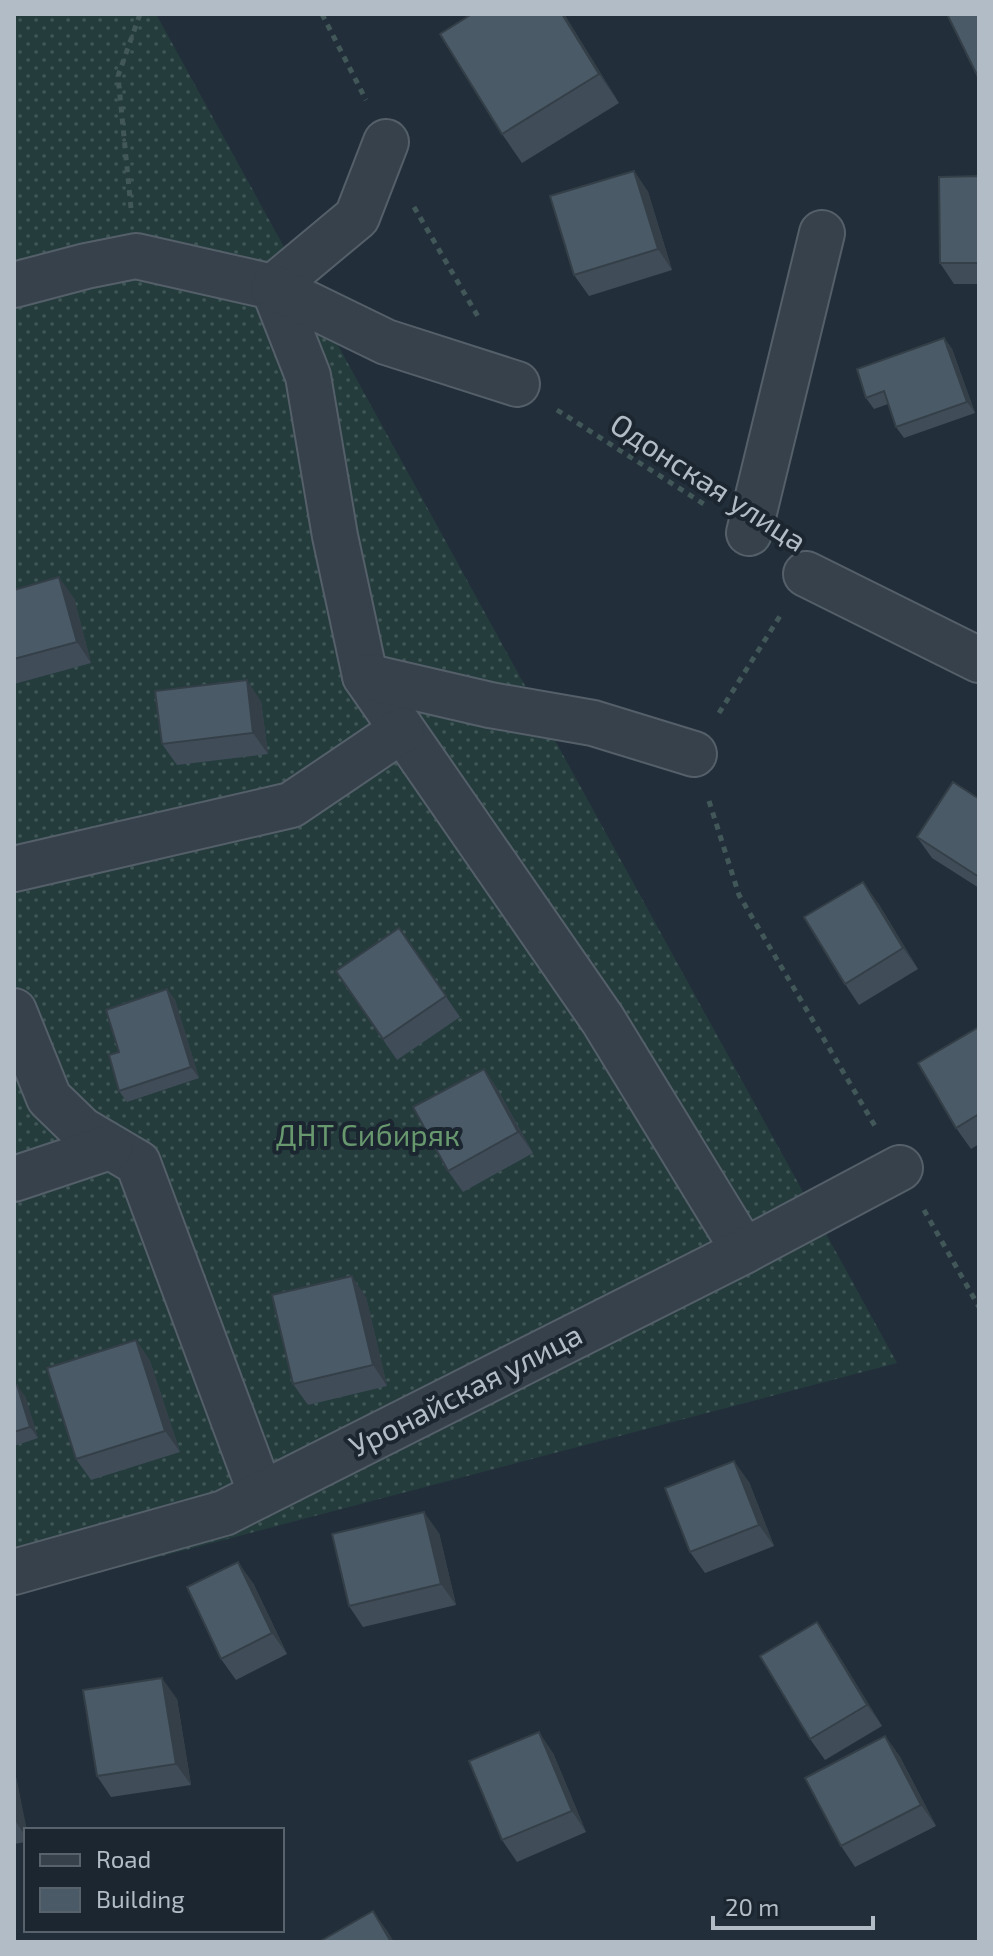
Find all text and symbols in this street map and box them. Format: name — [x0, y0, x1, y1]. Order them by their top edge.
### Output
street label: Одонская улица — [604, 405, 814, 559]
park label: ДНТ Сибиряк — [276, 1116, 460, 1152]
street label: Уронайская улица — [343, 1315, 588, 1464]
legend — [24, 1828, 284, 1932]
text: Road — [96, 1844, 151, 1873]
scale bar — [713, 1880, 873, 1930]
text: Building — [96, 1884, 185, 1913]
text: 20 m — [725, 1892, 779, 1921]

